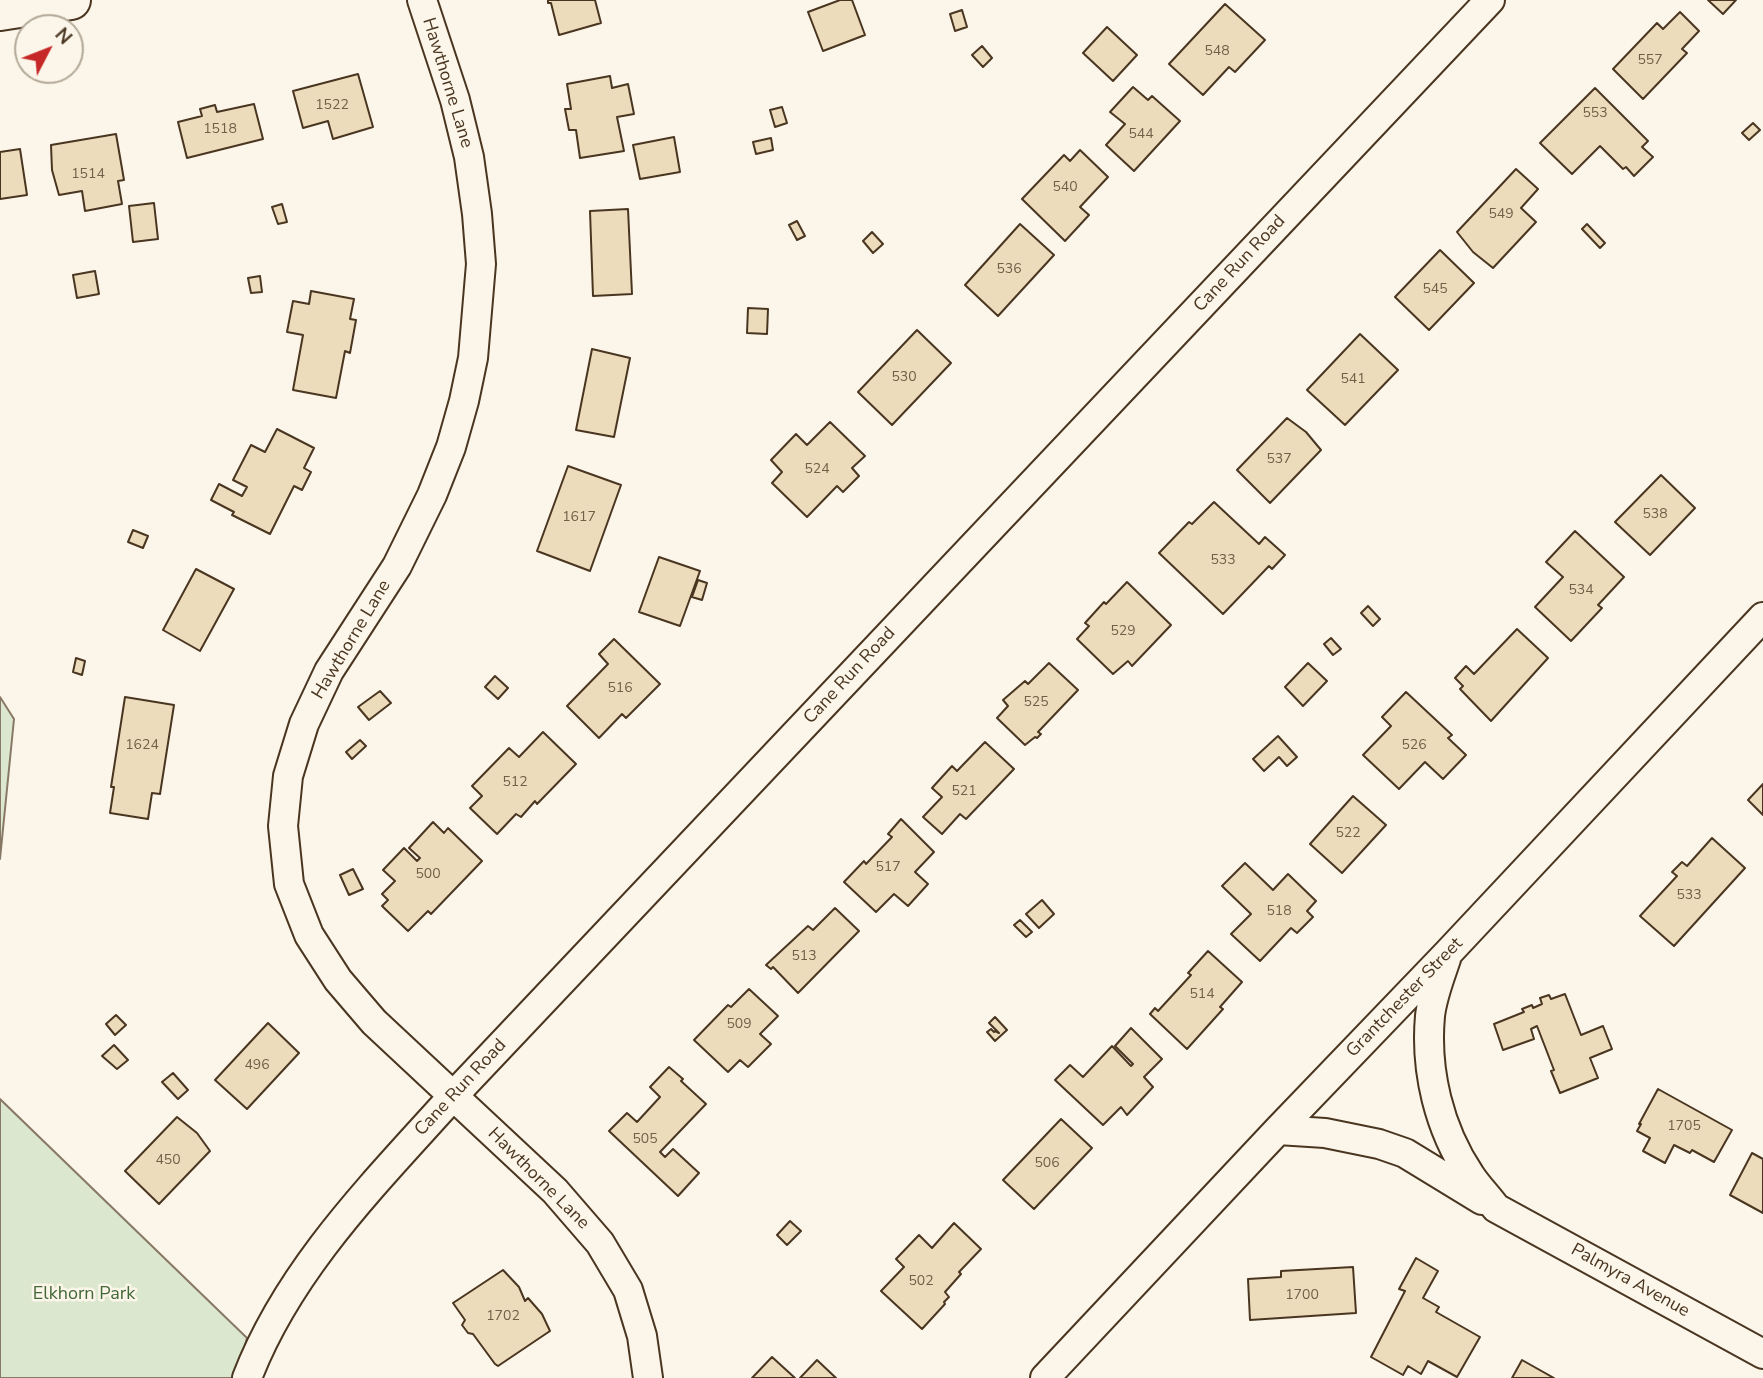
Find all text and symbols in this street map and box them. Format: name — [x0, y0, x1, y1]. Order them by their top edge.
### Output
north arrow — [14, 14, 84, 84]
street label: Hawthorne Lane — [417, 15, 477, 151]
text: N — [49, 22, 78, 50]
house number: 548 — [1204, 44, 1230, 60]
house number: 557 — [1637, 53, 1663, 69]
house number: 1522 — [315, 98, 349, 114]
house number: 553 — [1582, 106, 1608, 122]
house number: 1518 — [203, 122, 237, 138]
house number: 544 — [1128, 127, 1154, 143]
house number: 1514 — [71, 167, 105, 183]
house number: 540 — [1052, 180, 1078, 196]
house number: 549 — [1488, 207, 1514, 223]
street label: Cane Run Road — [1190, 211, 1290, 317]
house number: 536 — [996, 262, 1022, 278]
house number: 545 — [1422, 282, 1448, 298]
house number: 530 — [891, 370, 917, 386]
house number: 541 — [1340, 372, 1366, 388]
house number: 537 — [1266, 452, 1292, 468]
house number: 524 — [804, 462, 830, 478]
house number: 538 — [1642, 507, 1668, 523]
house number: 1617 — [562, 510, 596, 526]
house number: 533 — [1210, 553, 1236, 569]
street label: Hawthorne Lane — [308, 577, 396, 703]
house number: 534 — [1568, 583, 1594, 599]
street label: Cane Run Road — [800, 623, 900, 729]
house number: 529 — [1110, 624, 1136, 640]
house number: 516 — [607, 681, 633, 697]
house number: 525 — [1023, 695, 1049, 711]
house number: 1624 — [125, 738, 159, 754]
house number: 526 — [1401, 738, 1427, 754]
house number: 512 — [502, 775, 528, 791]
house number: 521 — [951, 784, 977, 800]
house number: 522 — [1335, 826, 1361, 842]
house number: 517 — [875, 860, 901, 876]
house number: 500 — [415, 867, 441, 883]
house number: 533 — [1676, 888, 1702, 904]
house number: 518 — [1266, 904, 1292, 920]
street label: Grantchester Street — [1342, 934, 1468, 1062]
house number: 513 — [791, 949, 817, 965]
house number: 514 — [1189, 987, 1215, 1003]
house number: 509 — [726, 1017, 752, 1033]
street label: Cane Run Road — [411, 1035, 511, 1141]
house number: 496 — [244, 1058, 270, 1074]
house number: 1705 — [1667, 1119, 1701, 1135]
street label: Hawthorne Lane — [483, 1124, 593, 1234]
house number: 505 — [632, 1132, 658, 1148]
house number: 450 — [155, 1153, 181, 1169]
house number: 506 — [1034, 1156, 1060, 1172]
street label: Palmyra Avenue — [1567, 1240, 1693, 1322]
house number: 502 — [908, 1274, 934, 1290]
park label: Elkhorn Park — [33, 1284, 135, 1306]
house number: 1700 — [1285, 1288, 1319, 1304]
house number: 1702 — [486, 1309, 520, 1325]

